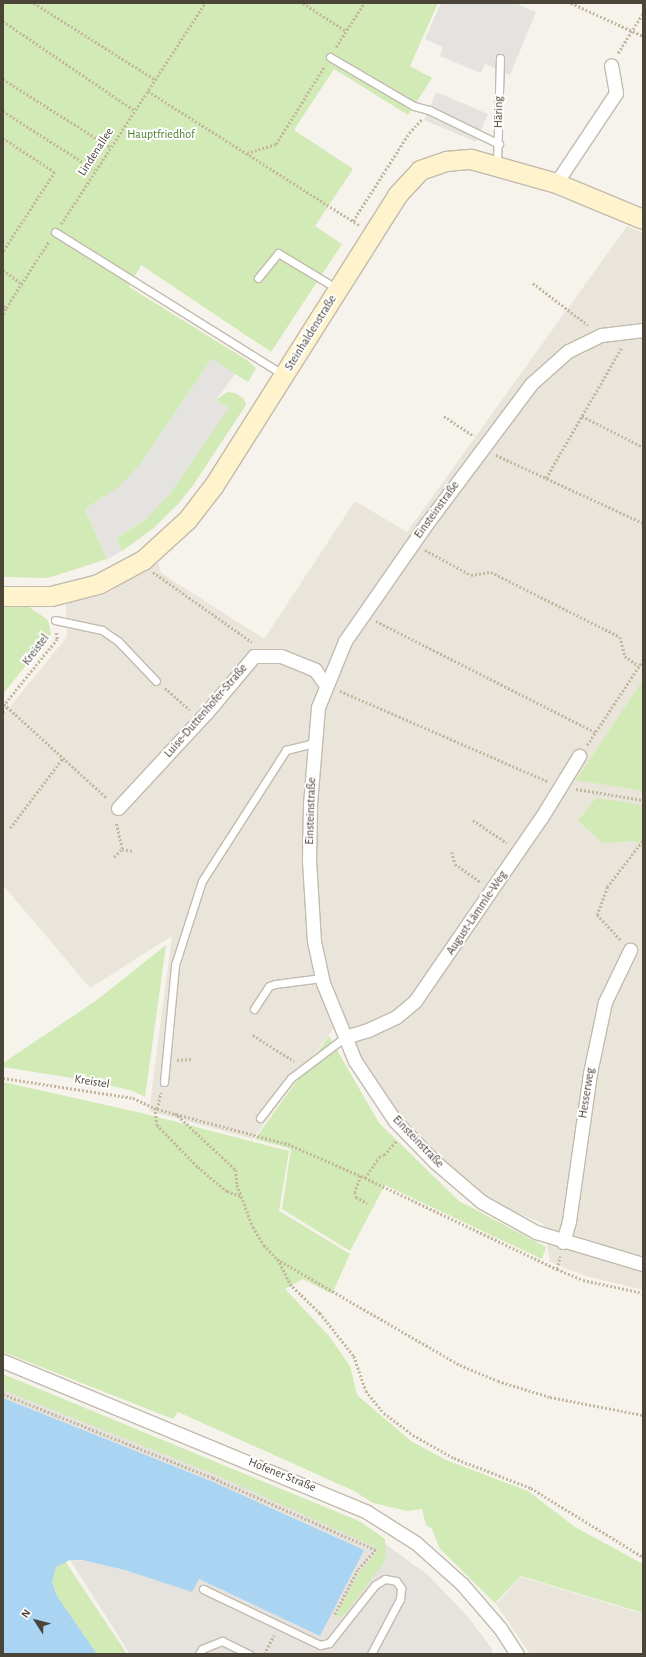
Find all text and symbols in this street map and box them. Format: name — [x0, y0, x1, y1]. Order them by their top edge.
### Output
street label: Häring — [492, 96, 506, 128]
street label: Lindenallee — [75, 125, 117, 179]
park label: Hauptfriedhof — [127, 128, 195, 142]
street label: Steinhaldenstraße — [282, 293, 340, 373]
street label: Einsteinstraße — [411, 479, 463, 541]
street label: Kreistel — [20, 632, 52, 668]
street label: Luise-Duttenhofer-Straße — [161, 661, 251, 761]
street label: Einsteinstraße — [303, 777, 319, 845]
street label: August-Lämmle-Weg — [444, 868, 510, 958]
street label: Hesserweg — [576, 1067, 598, 1119]
street label: Kreistel — [73, 1072, 111, 1092]
street label: Einsteinstraße — [389, 1113, 447, 1171]
street label: Hofener Straße — [246, 1455, 318, 1495]
north arrow — [16, 1601, 56, 1641]
text: N — [19, 1607, 33, 1620]

